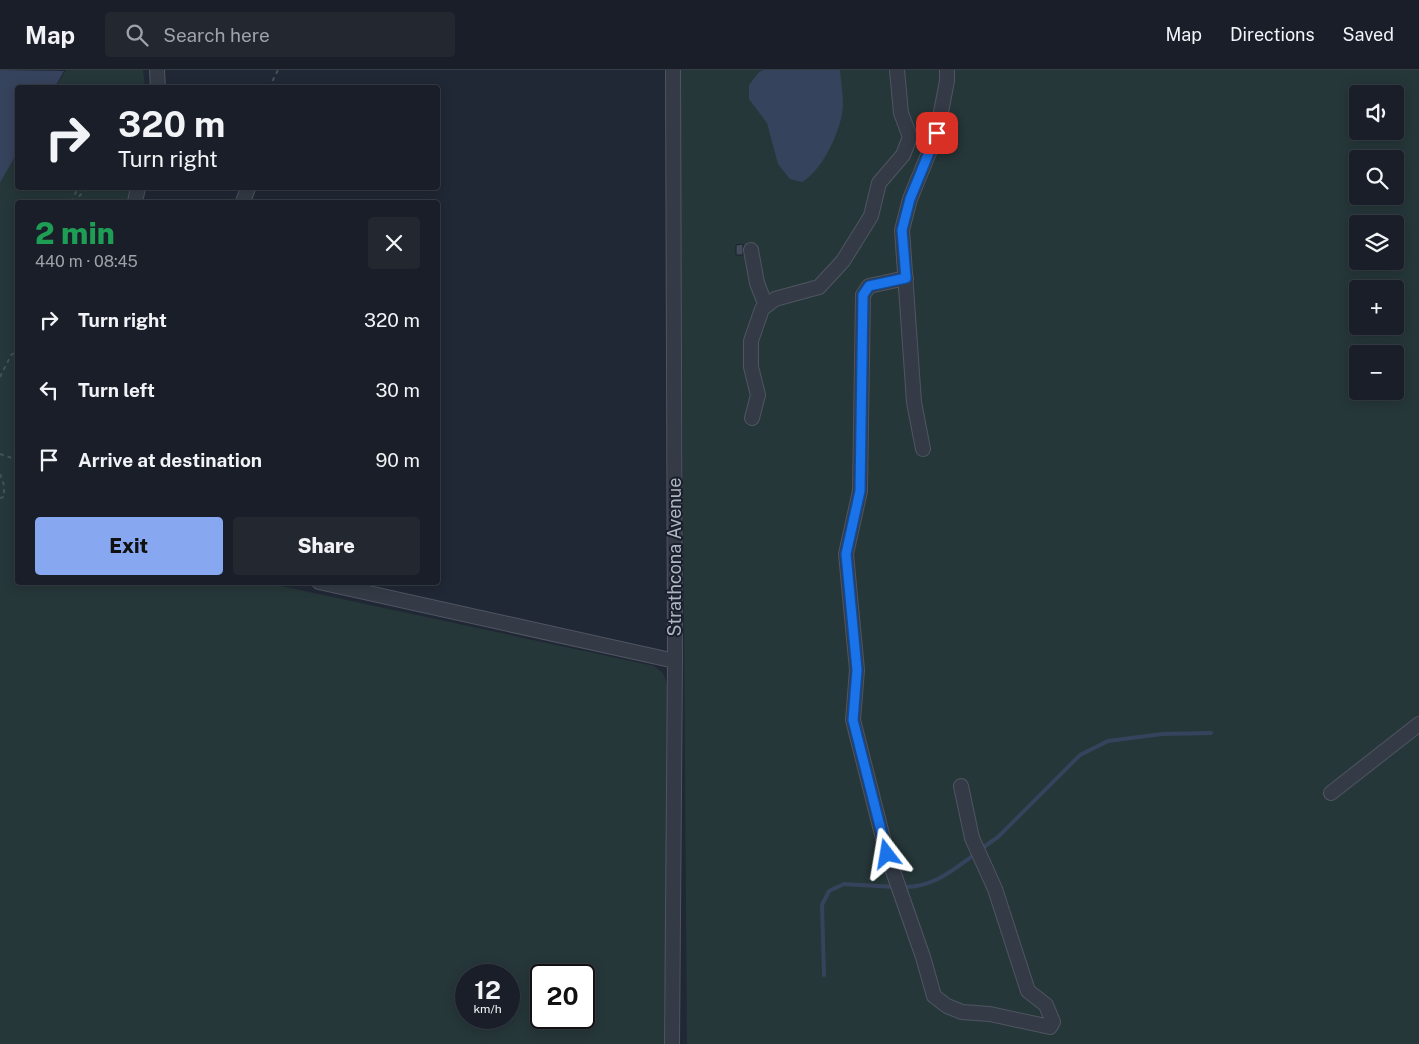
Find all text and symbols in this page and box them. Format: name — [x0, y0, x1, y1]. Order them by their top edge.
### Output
search box — [105, 12, 455, 57]
text: Map — [25, 21, 75, 49]
icon: search — [123, 21, 151, 49]
text: Search here — [163, 24, 270, 46]
text: Map — [1165, 24, 1202, 45]
text: Directions — [1230, 24, 1315, 45]
text: Saved — [1343, 24, 1394, 45]
map controls — [1349, 85, 1404, 400]
button: sound — [1349, 85, 1404, 140]
text: 320 m — [118, 104, 225, 145]
icon: right — [35, 105, 100, 170]
pin — [916, 112, 958, 154]
icon: arrive — [923, 119, 951, 147]
text: Turn right — [118, 146, 218, 172]
button: search — [1349, 150, 1404, 205]
text: 2 min — [35, 215, 115, 251]
button: layers — [1349, 215, 1404, 270]
button: close — [368, 217, 420, 269]
text: 440 m · 08:45 — [35, 252, 138, 271]
button: + — [1349, 280, 1404, 335]
icon: right — [35, 306, 63, 334]
text: Turn right — [78, 309, 167, 331]
text: 320 m — [364, 309, 420, 331]
button: − — [1349, 345, 1404, 400]
icon: left — [35, 376, 63, 404]
text: Turn left — [78, 379, 155, 401]
text: 30 m — [375, 379, 420, 401]
icon: arrive — [35, 446, 63, 474]
text: Arrive at destination — [78, 449, 262, 471]
text: 90 m — [376, 449, 420, 471]
street label: Strathcona Avenue — [664, 478, 685, 636]
button: Exit — [35, 517, 223, 575]
button: Share — [233, 517, 420, 575]
position arrow — [860, 827, 912, 879]
speed limit sign: 20 — [530, 964, 595, 1029]
text: 12 — [474, 975, 501, 1005]
text: km/h — [473, 1002, 502, 1016]

